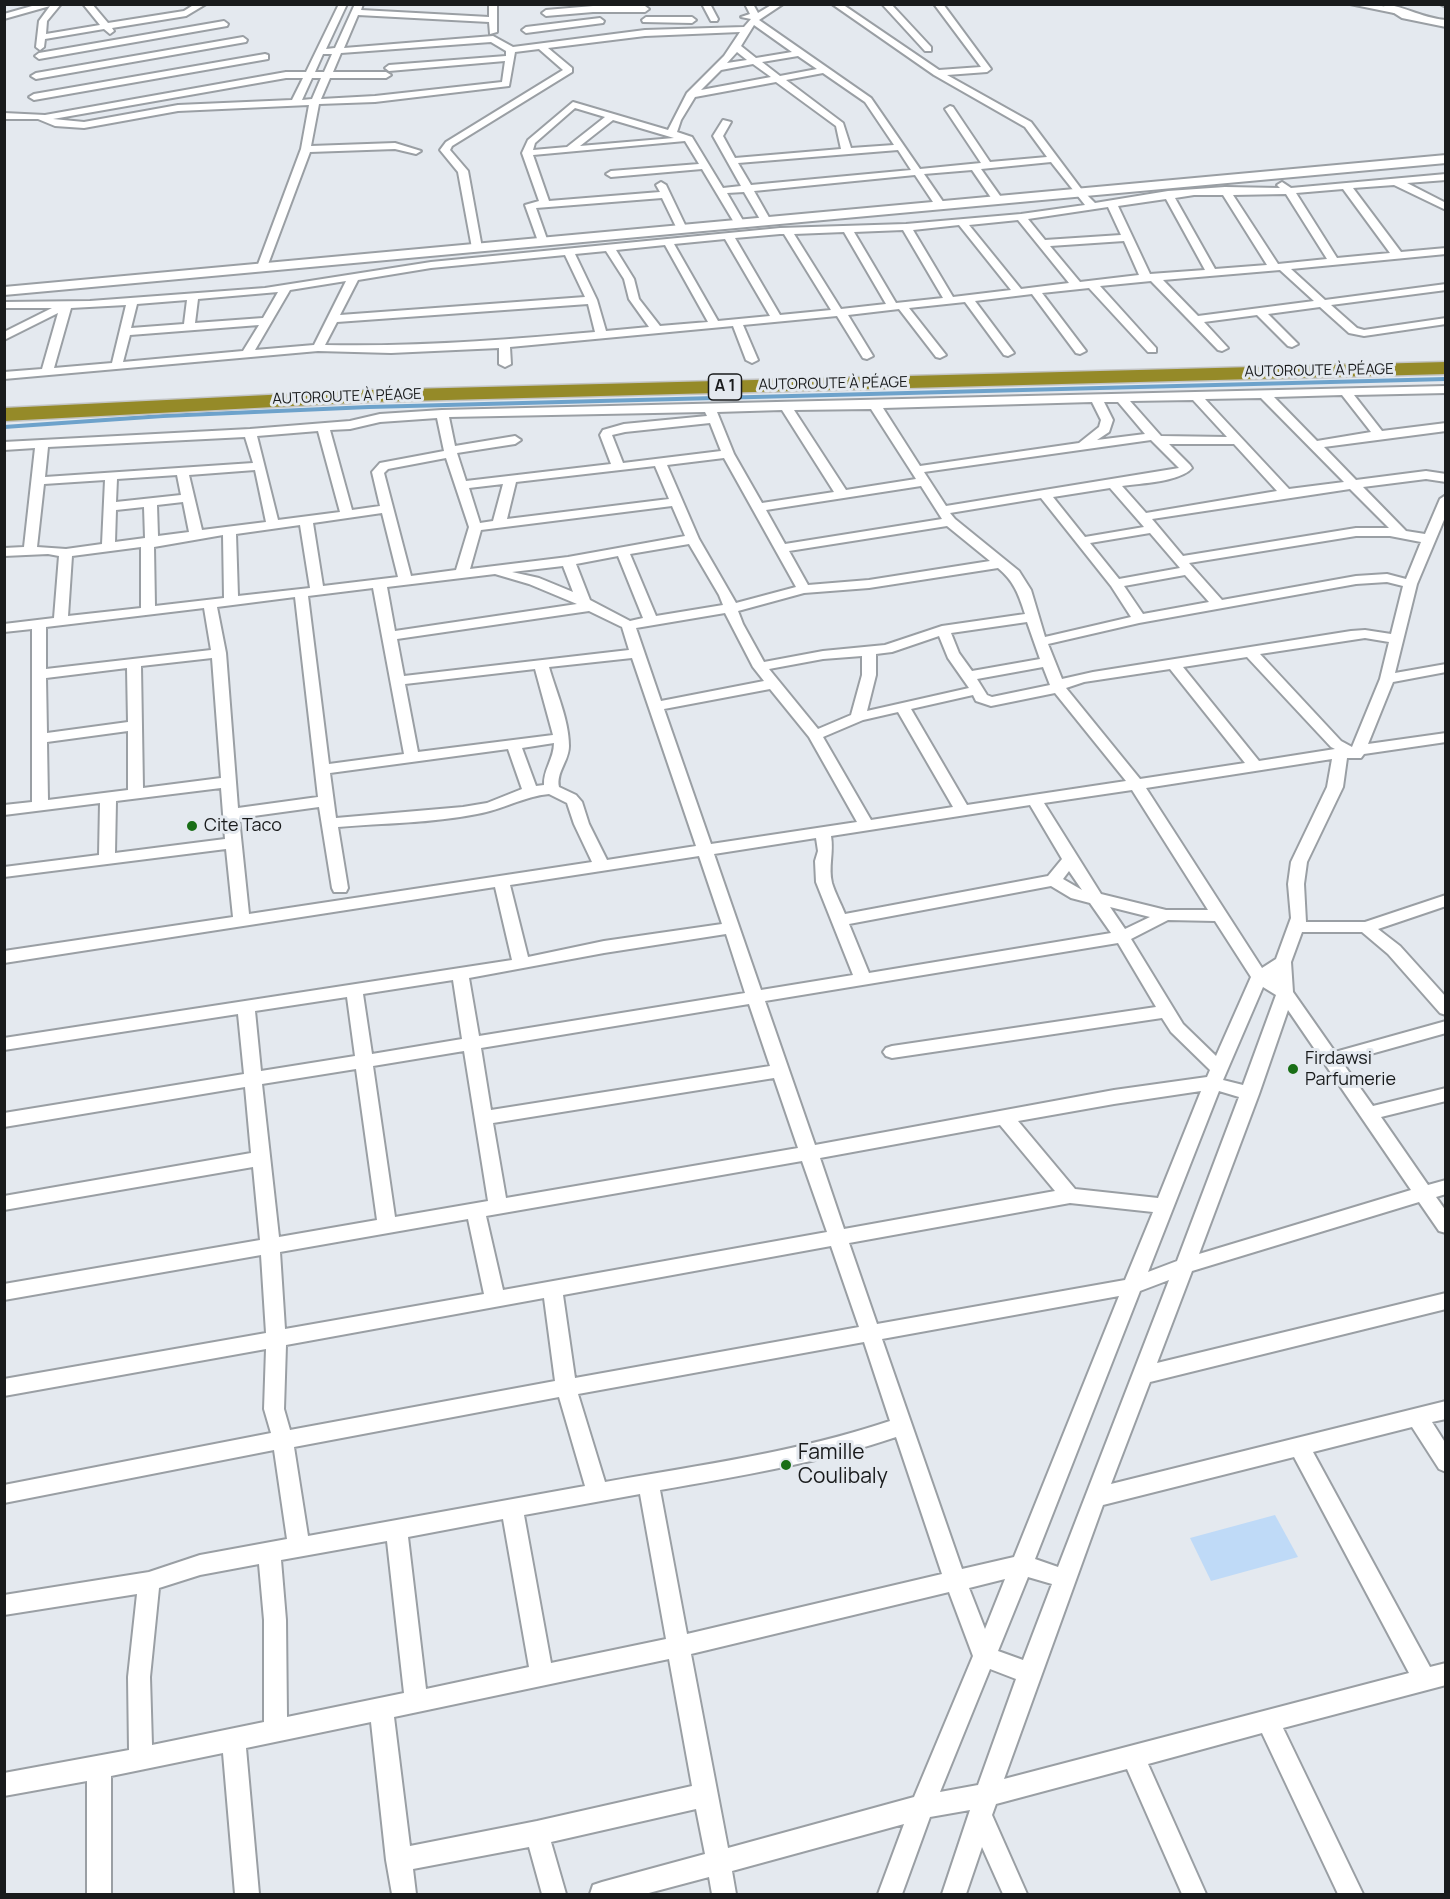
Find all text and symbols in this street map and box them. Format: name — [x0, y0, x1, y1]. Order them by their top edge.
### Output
street label: AUTOROUTE À PÉAGE — [1244, 361, 1394, 381]
road number: A 1 — [708, 374, 742, 400]
street label: AUTOROUTE À PÉAGE — [758, 374, 908, 394]
street label: AUTOROUTE À PÉAGE — [272, 385, 422, 409]
place label: Cite Taco — [204, 815, 282, 837]
marker: Cite Taco — [185, 819, 199, 833]
place label: Firdawsi Parfumerie — [1305, 1048, 1396, 1090]
marker: Firdawsi Parfumerie — [1286, 1062, 1300, 1076]
place label: Famille Coulibaly — [798, 1440, 888, 1490]
marker: Famille Coulibaly — [779, 1458, 793, 1472]

